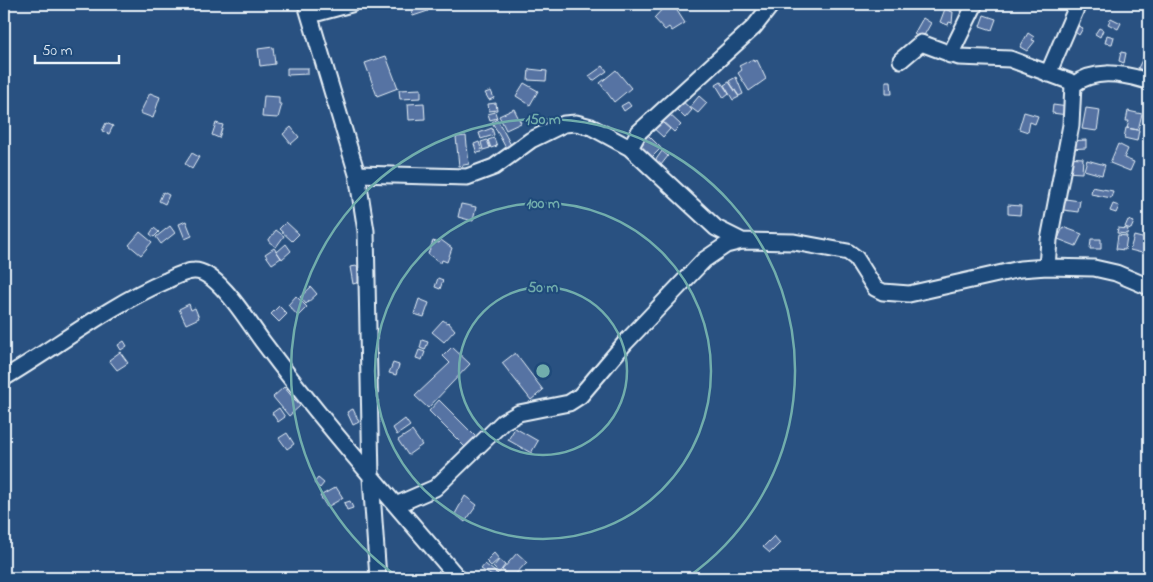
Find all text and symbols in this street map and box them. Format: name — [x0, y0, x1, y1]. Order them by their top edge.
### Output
scale bar — [35, 32, 119, 64]
text: 50 m — [42, 40, 73, 62]
text: 150 m — [525, 109, 561, 131]
text: 100 m — [526, 193, 560, 215]
text: 50 m — [528, 277, 559, 299]
centre of rings — [534, 362, 552, 380]

